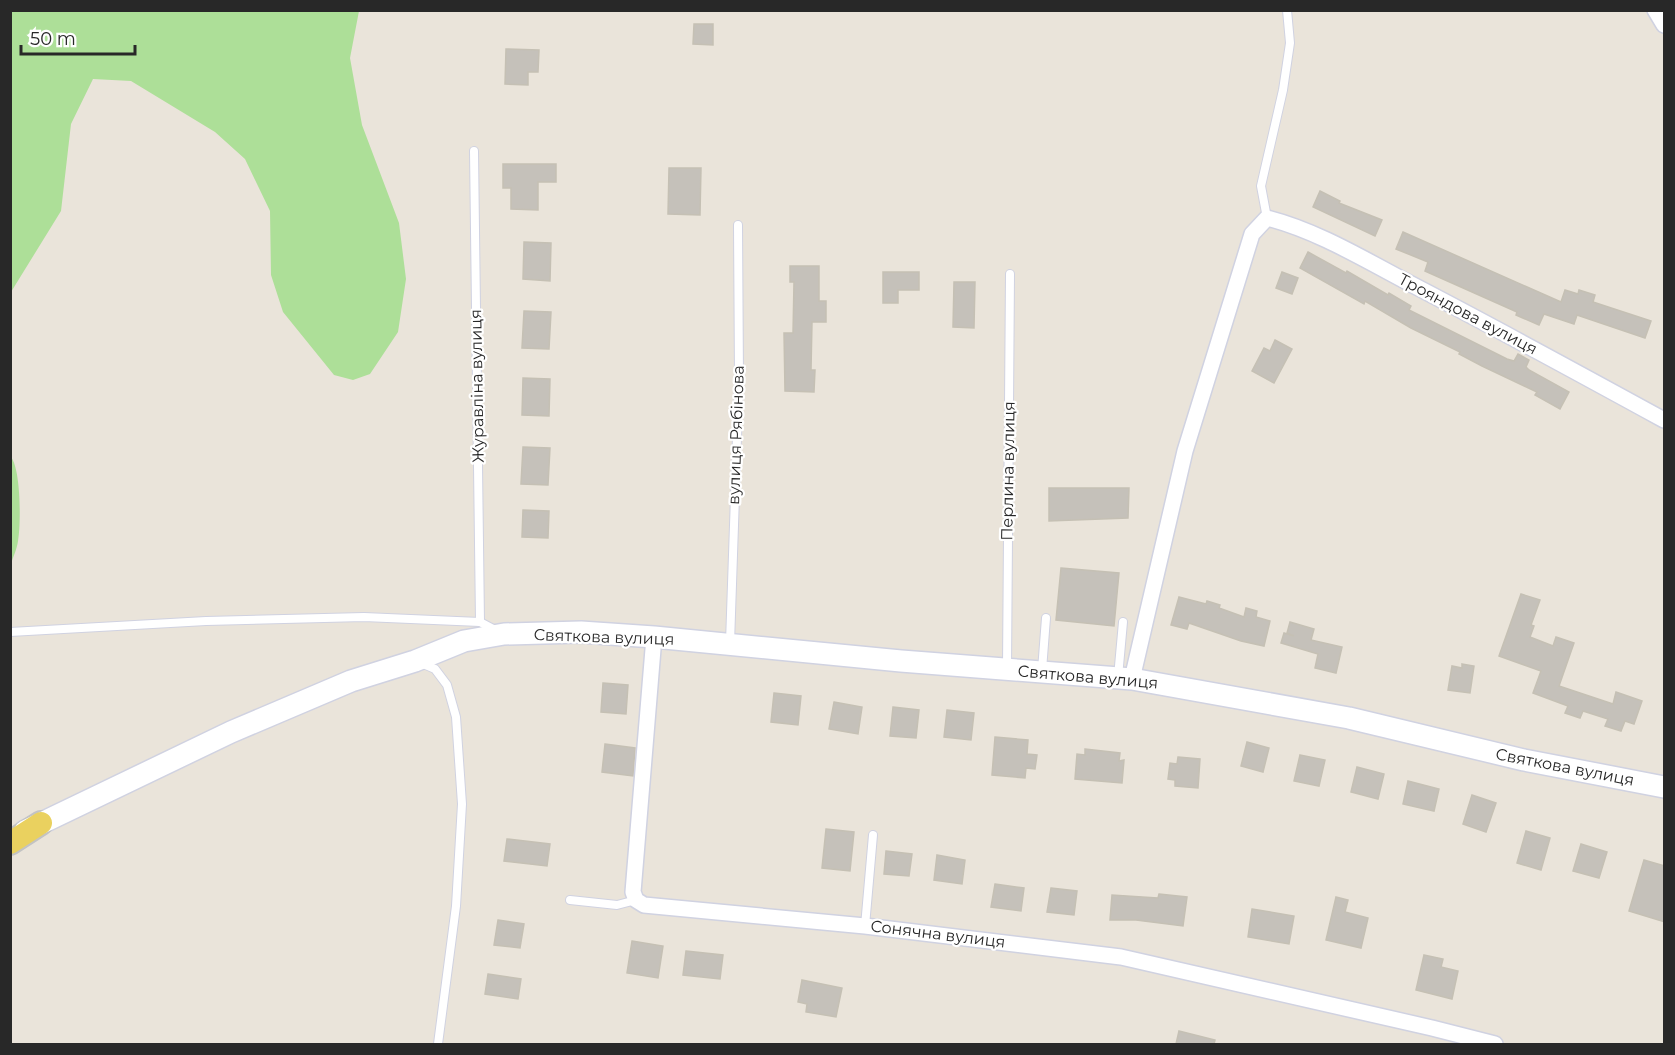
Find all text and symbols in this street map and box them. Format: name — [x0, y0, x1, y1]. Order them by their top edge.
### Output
scale bar — [21, 18, 135, 56]
text: 50 m — [30, 28, 76, 50]
street label: Трояндова вулиця — [1395, 269, 1541, 359]
street label: Журавліна вулиця — [466, 309, 488, 463]
street label: вулиця Рябінова — [724, 365, 748, 505]
street label: Перлина вулиця — [997, 401, 1019, 541]
street label: Святкова вулиця — [533, 625, 675, 649]
street label: Святкова вулиця — [1017, 661, 1159, 693]
street label: Святкова вулиця — [1494, 744, 1636, 790]
street label: Сонячна вулиця — [869, 916, 1007, 952]

